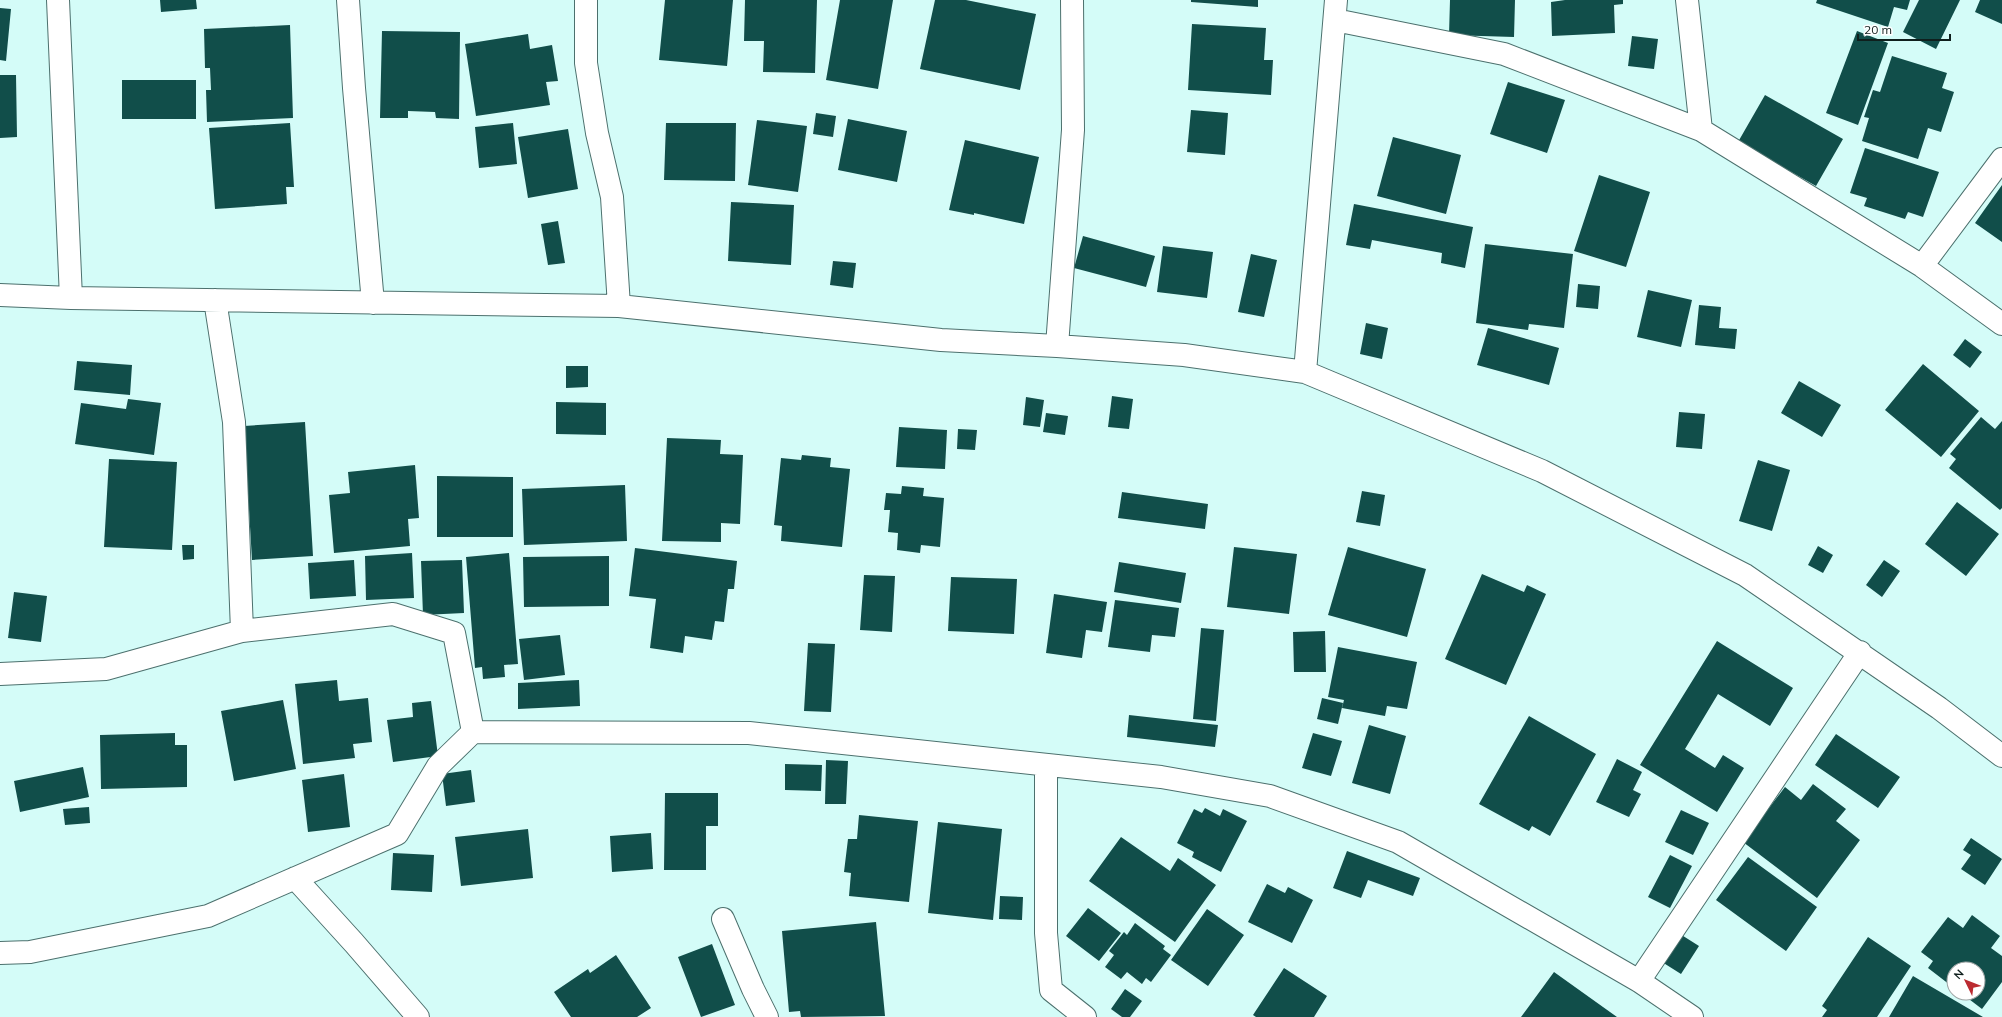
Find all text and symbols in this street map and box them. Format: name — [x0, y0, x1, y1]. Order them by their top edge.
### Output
scale bar — [1858, 16, 1950, 42]
text: 20 m — [1864, 22, 1892, 37]
north arrow — [1946, 961, 1986, 1001]
text: N — [1951, 966, 1967, 982]

